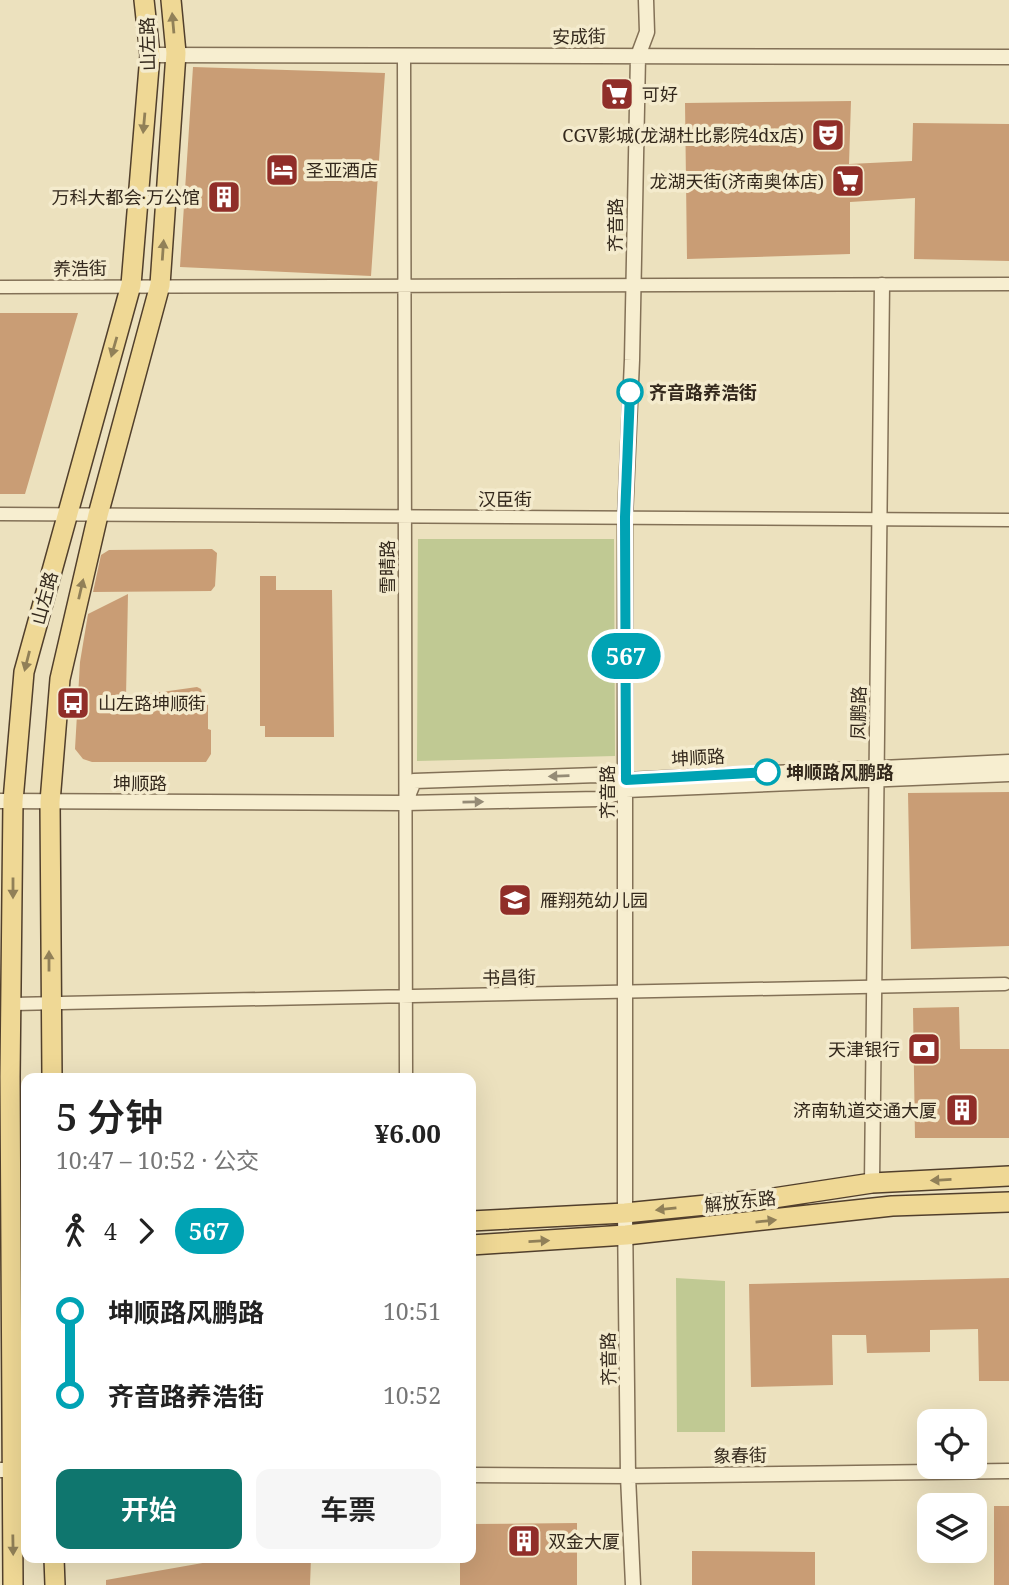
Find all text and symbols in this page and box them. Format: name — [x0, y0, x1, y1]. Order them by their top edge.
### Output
one-way arrow — [167, 11, 178, 33]
street label: 山左路 — [134, 17, 160, 71]
street label: 安成街 — [552, 24, 606, 48]
supermarket icon: 可好 — [598, 75, 636, 113]
place label: 可好 — [642, 82, 678, 106]
one-way arrow — [138, 112, 149, 134]
theatre icon: CGV影城(龙湖杜比影院4dx店) — [809, 116, 847, 154]
place label: CGV影城(龙湖杜比影院4dx店) — [562, 123, 804, 147]
hotel icon: 圣亚酒店 — [263, 151, 301, 189]
place label: 圣亚酒店 — [306, 158, 378, 182]
supermarket icon: 龙湖天街(济南奥体店) — [829, 162, 867, 200]
place label: 龙湖天街(济南奥体店) — [650, 169, 824, 193]
building icon: 万科大都会·万公馆 — [205, 178, 243, 216]
place label: 万科大都会·万公馆 — [52, 185, 200, 209]
street label: 齐音路 — [603, 198, 627, 252]
one-way arrow — [158, 238, 169, 260]
street label: 养浩街 — [53, 256, 107, 280]
one-way arrow — [108, 337, 118, 358]
marker: 齐音路养浩街 — [617, 379, 643, 405]
place label: 齐音路养浩街 — [649, 380, 757, 404]
street label: 汉臣街 — [478, 487, 532, 511]
street label: 雪晴路 — [375, 540, 399, 594]
street label: 山左路 — [25, 569, 63, 627]
one-way arrow — [75, 578, 86, 600]
line badge: 567 — [586, 633, 666, 679]
text: 567 — [606, 639, 646, 672]
one-way arrow — [21, 650, 32, 672]
bus stop icon: 山左路坤顺街 — [54, 684, 92, 722]
street label: 凤鹏路 — [846, 686, 870, 740]
place label: 山左路坤顺街 — [98, 691, 206, 715]
street label: 坤顺路 — [670, 744, 726, 770]
marker: 坤顺路风鹏路 — [754, 759, 780, 785]
place label: 坤顺路风鹏路 — [786, 760, 894, 784]
street label: 齐音路 — [595, 765, 619, 819]
street label: 坤顺路 — [113, 771, 167, 795]
one-way arrow — [547, 771, 569, 782]
one-way arrow — [463, 796, 485, 808]
one-way arrow — [7, 877, 19, 899]
school or university icon: 雁翔苑幼儿园 — [496, 881, 534, 919]
place label: 雁翔苑幼儿园 — [540, 888, 648, 912]
one-way arrow — [43, 950, 55, 972]
street label: 书昌街 — [482, 965, 536, 989]
bank icon: 天津银行 — [905, 1030, 943, 1068]
place label: 天津银行 — [828, 1037, 900, 1061]
text: 5 分钟 — [56, 1090, 163, 1142]
building icon: 济南轨道交通大厦 — [943, 1091, 981, 1129]
place label: 济南轨道交通大厦 — [793, 1098, 937, 1122]
text: ¥6.00 — [375, 1115, 441, 1151]
text: 10:47 – 10:52 · 公交 — [56, 1144, 259, 1176]
one-way arrow — [930, 1174, 952, 1185]
street label: 解放东路 — [703, 1185, 777, 1217]
one-way arrow — [655, 1204, 677, 1215]
icon: walk — [56, 1212, 94, 1250]
icon: forward — [127, 1212, 165, 1250]
text: 567 — [189, 1214, 230, 1247]
text: 4 — [104, 1215, 117, 1247]
one-way arrow — [755, 1216, 777, 1227]
one-way arrow — [528, 1235, 550, 1246]
text: 坤顺路风鹏路 — [108, 1294, 264, 1330]
text: 10:51 — [383, 1295, 441, 1327]
street label: 齐音路 — [596, 1332, 620, 1386]
text: 齐音路养浩街 — [108, 1378, 264, 1414]
text: 10:52 — [383, 1379, 441, 1411]
map controls — [917, 1409, 987, 1563]
button: locate — [917, 1409, 987, 1479]
street label: 象春街 — [713, 1443, 767, 1467]
button: 开始 — [56, 1469, 242, 1549]
button: 车票 — [256, 1469, 441, 1549]
button: layers — [917, 1493, 987, 1563]
building icon: 双金大厦 — [505, 1522, 543, 1560]
place label: 双金大厦 — [548, 1529, 620, 1553]
one-way arrow — [7, 1534, 18, 1556]

